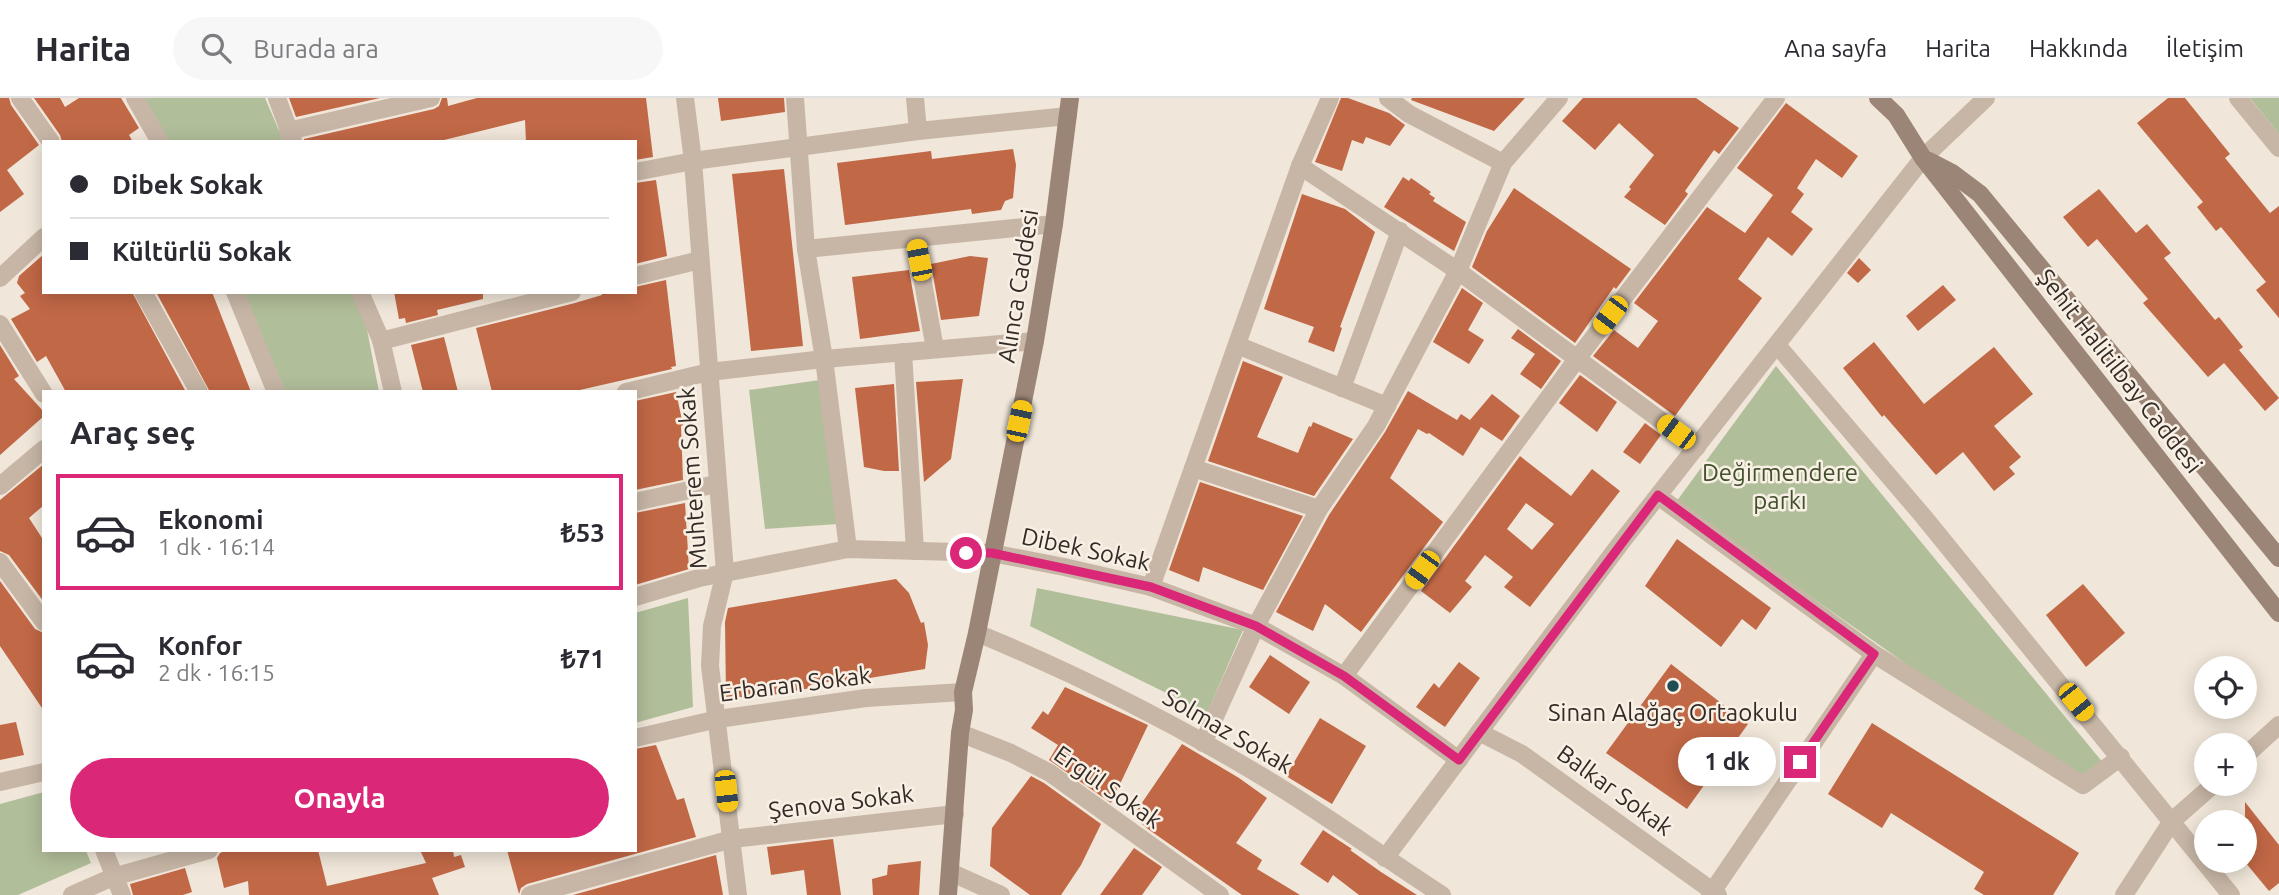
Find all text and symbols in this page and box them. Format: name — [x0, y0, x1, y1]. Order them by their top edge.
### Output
search box — [173, 17, 663, 80]
icon: search — [197, 29, 235, 67]
text: Harita — [35, 30, 131, 67]
text: Burada ara — [253, 34, 379, 63]
text: Ana sayfa — [1784, 35, 1887, 62]
text: Harita — [1925, 35, 1991, 62]
text: Hakkında — [2029, 35, 2128, 62]
text: İletişim — [2166, 35, 2244, 62]
text: Dibek Sokak — [112, 170, 263, 199]
street label: Alınca Caddesi — [993, 207, 1043, 365]
text: Kültürlü Sokak — [112, 237, 292, 266]
car — [905, 237, 934, 283]
street label: Şehit Halitilbay Caddesi — [2032, 264, 2208, 478]
car — [1589, 292, 1632, 338]
street label: Muhterem Sokak — [672, 386, 712, 570]
car — [1005, 398, 1034, 444]
car — [1653, 411, 1700, 453]
text: Araç seç — [70, 414, 195, 450]
park label: Değirmendere parkı — [1702, 459, 1858, 514]
icon: car — [74, 501, 137, 564]
text: Ekonomi — [158, 505, 263, 534]
text: ₺53 — [561, 518, 605, 547]
street label: Dibek Sokak — [1019, 522, 1153, 576]
text: 1 dk · 16:14 — [158, 534, 275, 559]
route start — [950, 537, 982, 569]
car — [1402, 547, 1443, 593]
icon: car — [74, 627, 137, 690]
text: Konfor — [158, 631, 242, 660]
text: ₺71 — [561, 644, 605, 673]
map controls — [2194, 656, 2257, 873]
button: locate — [2194, 656, 2257, 719]
text: 2 dk · 16:15 — [158, 660, 275, 685]
street label: Erbaran Sokak — [718, 661, 872, 707]
marker: Sinan Alağaç Ortaokulu — [1665, 678, 1681, 694]
car — [2055, 679, 2098, 725]
street label: Solmaz Sokak — [1158, 683, 1298, 779]
place label: Sinan Alağaç Ortaokulu — [1548, 699, 1798, 726]
button: + — [2194, 733, 2257, 796]
callout: 1 dk — [1678, 738, 1776, 786]
street label: Balkar Sokak — [1552, 739, 1678, 841]
street label: Ergül Sokak — [1049, 740, 1167, 834]
route end — [1784, 746, 1816, 778]
text: 1 dk — [1704, 749, 1750, 774]
button: Onayla — [70, 758, 609, 838]
car — [714, 769, 739, 813]
street label: Şenova Sokak — [767, 780, 915, 824]
button: − — [2194, 810, 2257, 873]

